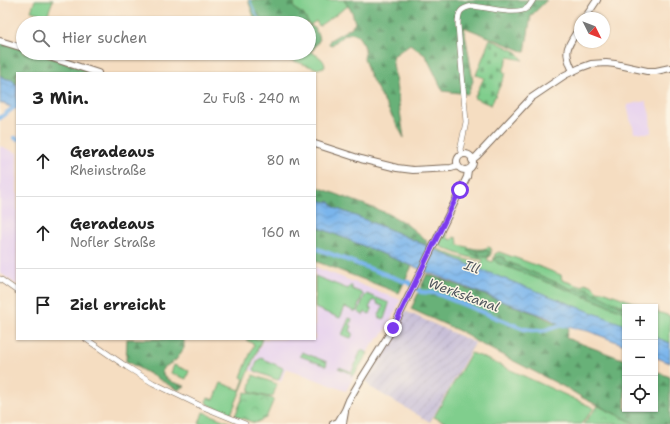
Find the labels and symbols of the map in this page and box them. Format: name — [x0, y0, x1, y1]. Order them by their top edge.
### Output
north arrow — [574, 12, 610, 48]
route start — [451, 181, 469, 199]
water label: Ill — [461, 256, 482, 278]
water label: Werkskanal — [426, 274, 502, 316]
route end — [384, 319, 402, 337]

